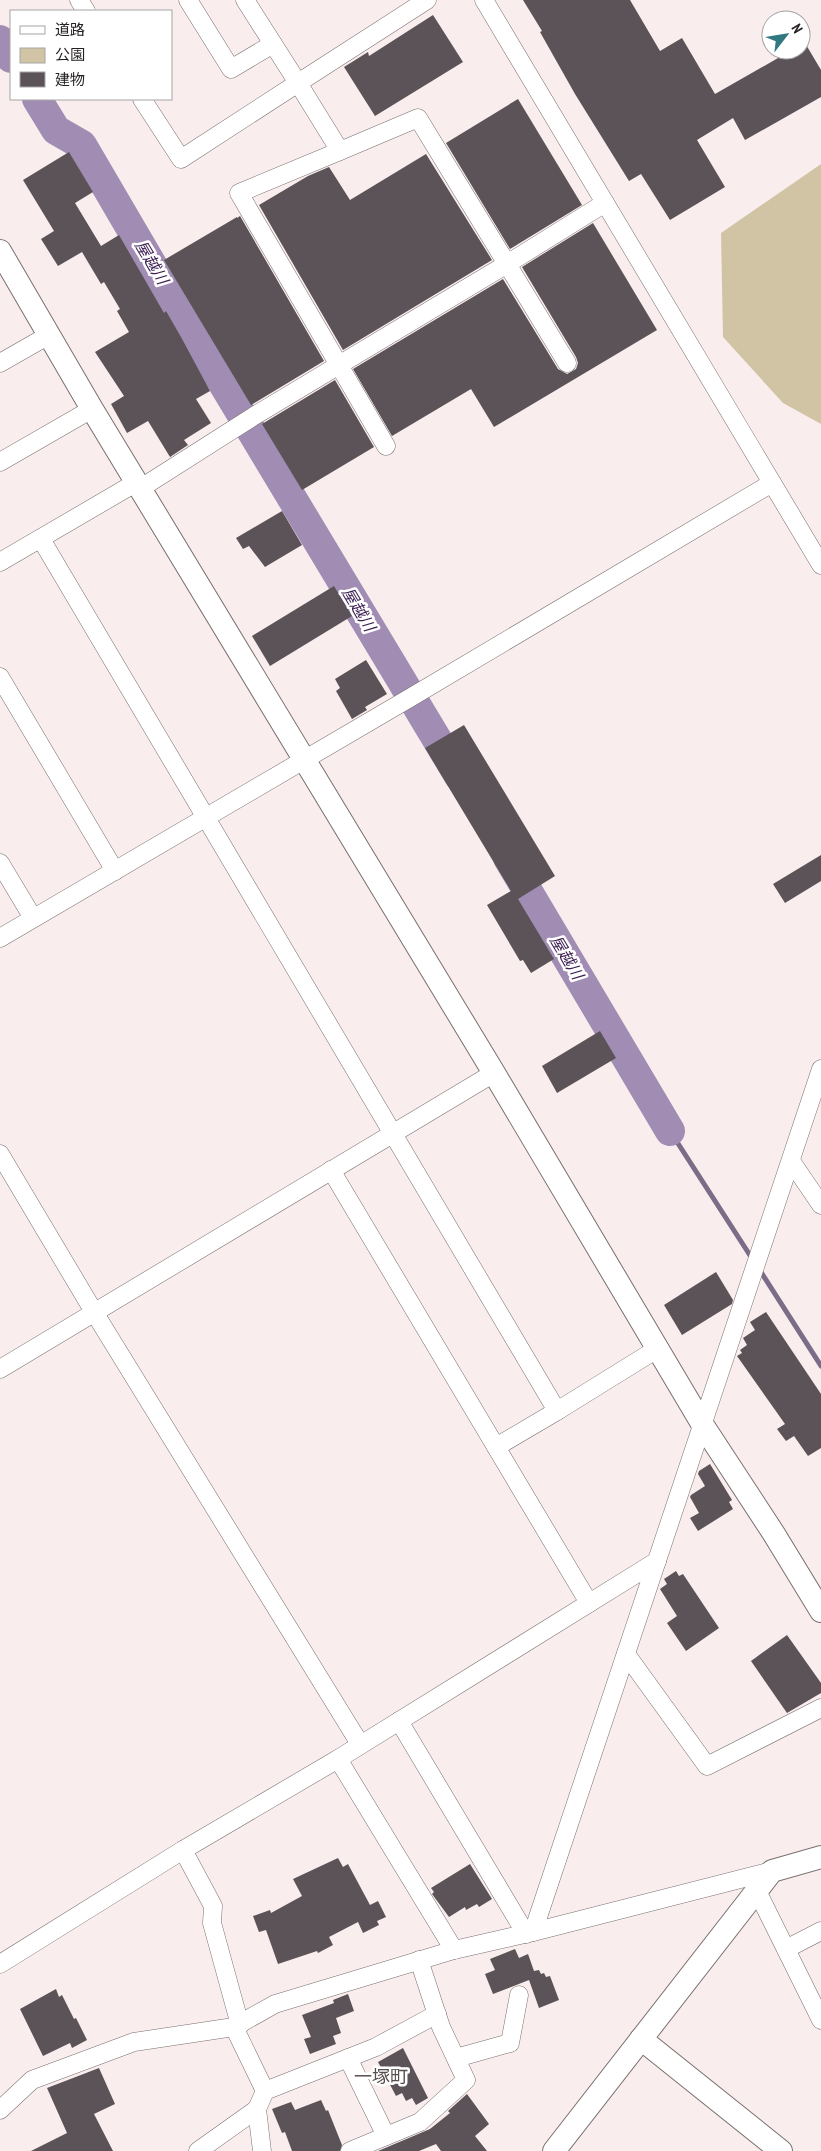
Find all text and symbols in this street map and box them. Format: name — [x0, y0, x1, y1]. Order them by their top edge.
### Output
legend — [10, 10, 172, 100]
north arrow — [761, 10, 811, 60]
text: 道路 — [55, 20, 85, 39]
text: N — [787, 20, 807, 36]
text: 公園 — [55, 45, 85, 64]
text: 建物 — [55, 70, 85, 89]
water label: 屋越川 — [131, 236, 174, 289]
water label: 屋越川 — [338, 583, 381, 636]
water label: 屋越川 — [546, 931, 589, 984]
district label: 一塚町 — [354, 2065, 408, 2088]

